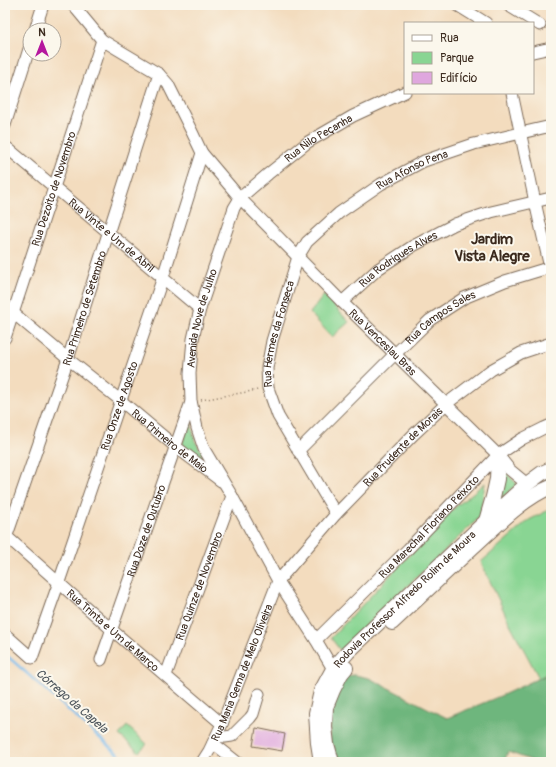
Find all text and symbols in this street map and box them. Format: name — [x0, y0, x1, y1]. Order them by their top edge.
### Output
north arrow — [22, 22, 62, 62]
legend — [404, 22, 534, 94]
text: N — [38, 26, 46, 39]
text: Rua — [440, 31, 459, 46]
text: Parque — [440, 51, 474, 66]
text: Edifício — [440, 71, 478, 86]
street label: Rua Nilo Peçanha — [282, 112, 355, 165]
street label: Rua Dezoito de Novembro — [29, 130, 79, 248]
street label: Rua Afonso Pena — [374, 147, 449, 192]
street label: Rua Vinte e Um de Abril — [66, 196, 157, 275]
street label: Rua Rodrigues Alves — [356, 228, 440, 290]
district label: Jardim Vista Alegre — [454, 230, 530, 266]
street label: Rua Primeiro de Setembro — [60, 249, 109, 367]
street label: Avenida Nove de Julho — [184, 267, 220, 368]
street label: Rua Hermes da Fonseca — [261, 279, 297, 388]
street label: Rua Campos Sales — [403, 288, 477, 347]
street label: Rua Venceslau Bras — [346, 307, 419, 378]
street label: Rua Onze de Agosto — [98, 360, 141, 452]
street label: Rua Prudente de Morais — [361, 405, 446, 489]
street label: Rua Primeiro de Maio — [129, 406, 210, 476]
street label: Rua Marechal Floriano Peixoto — [376, 473, 482, 581]
street label: Rua Doze de Outubro — [125, 483, 169, 579]
street label: Rodovia Professor Alfredo Rolim de Moura — [331, 528, 479, 671]
street label: Rua Quinze de Novembro — [173, 530, 225, 642]
street label: Rua Trinta e Um de Março — [64, 587, 162, 674]
street label: Rua Maria Gema de Melo Oliveira — [209, 602, 275, 744]
water label: Córrego da Capela — [33, 666, 112, 738]

